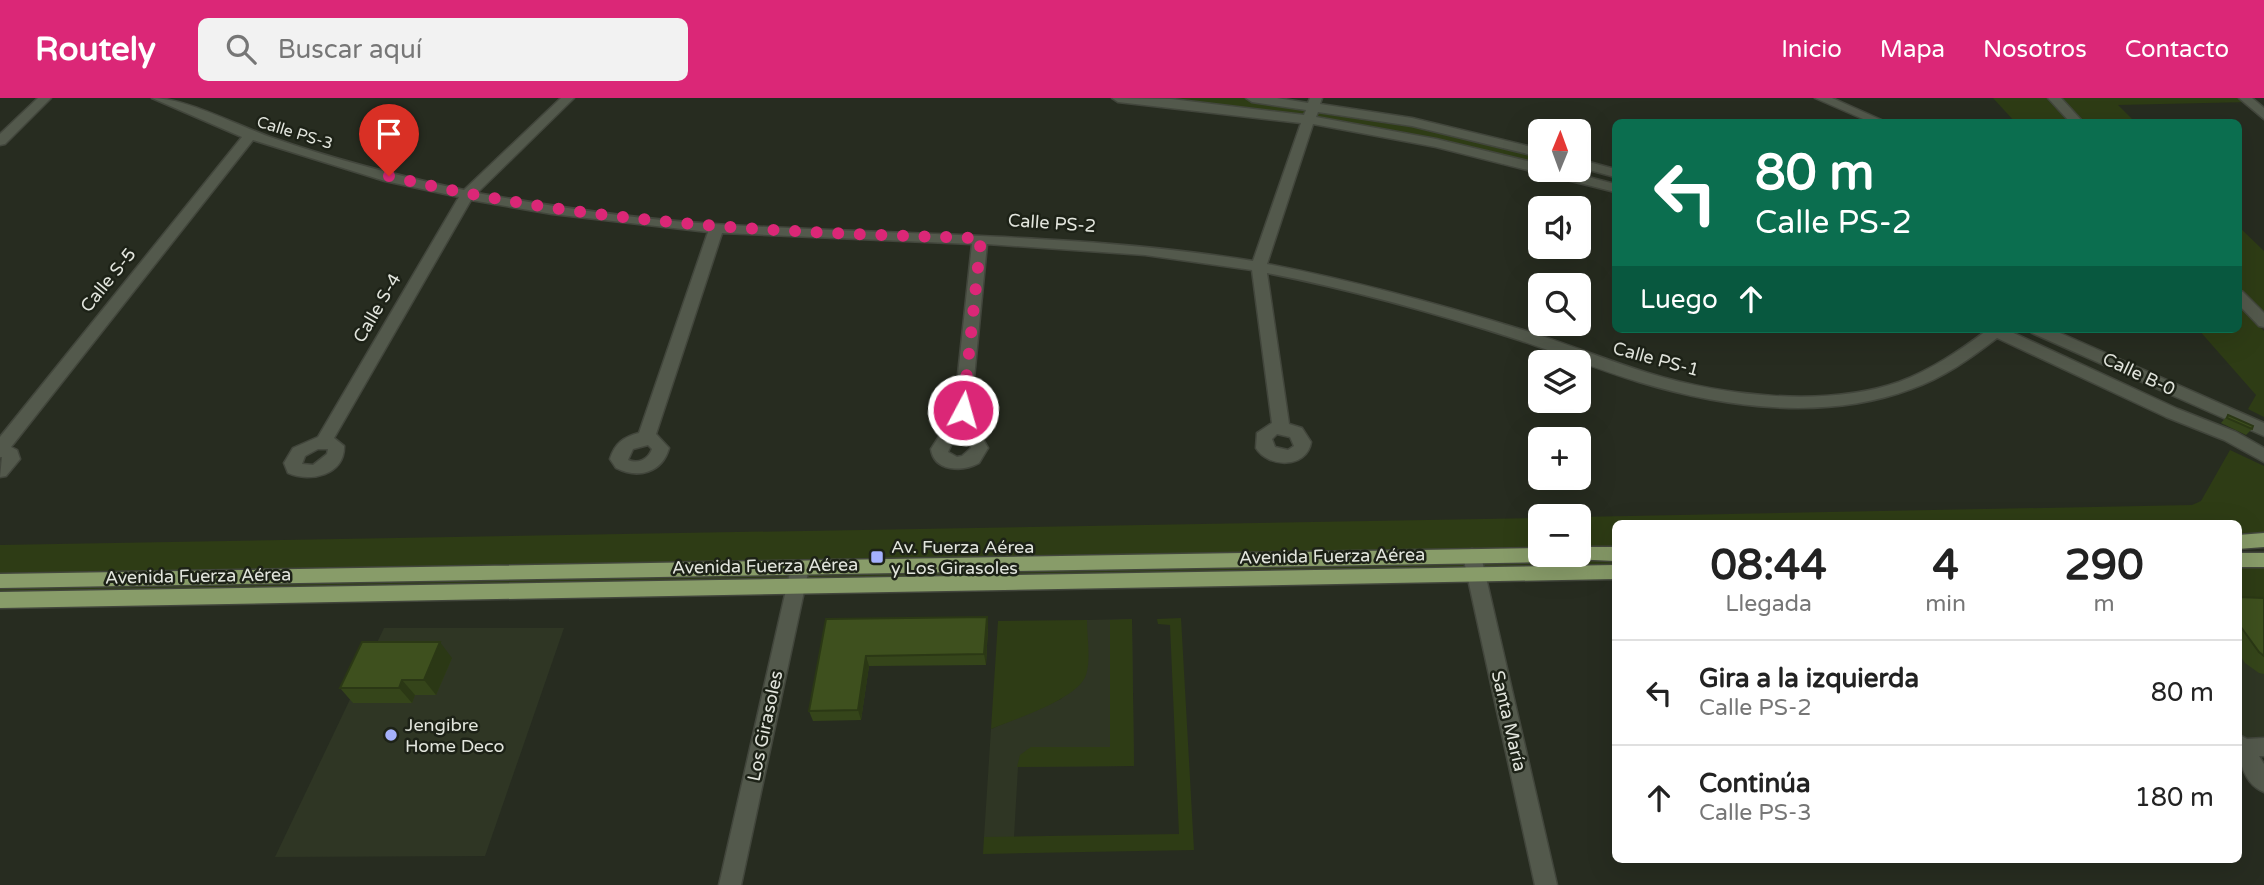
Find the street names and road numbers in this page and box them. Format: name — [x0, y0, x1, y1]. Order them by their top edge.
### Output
street label: Calle PS-3 — [254, 112, 335, 154]
street label: Calle PS-2 — [1007, 209, 1097, 237]
street label: Calle S-5 — [75, 243, 141, 317]
street label: Calle S-4 — [348, 269, 406, 347]
street label: Calle PS-1 — [1611, 337, 1701, 381]
street label: Calle B-0 — [2099, 348, 2179, 400]
street label: Avenida Fuerza Aérea — [1239, 543, 1425, 569]
street label: Avenida Fuerza Aérea — [672, 553, 858, 579]
street label: Avenida Fuerza Aérea — [105, 563, 291, 589]
street label: Los Girasoles — [743, 669, 787, 783]
street label: Santa María — [1487, 669, 1531, 773]

